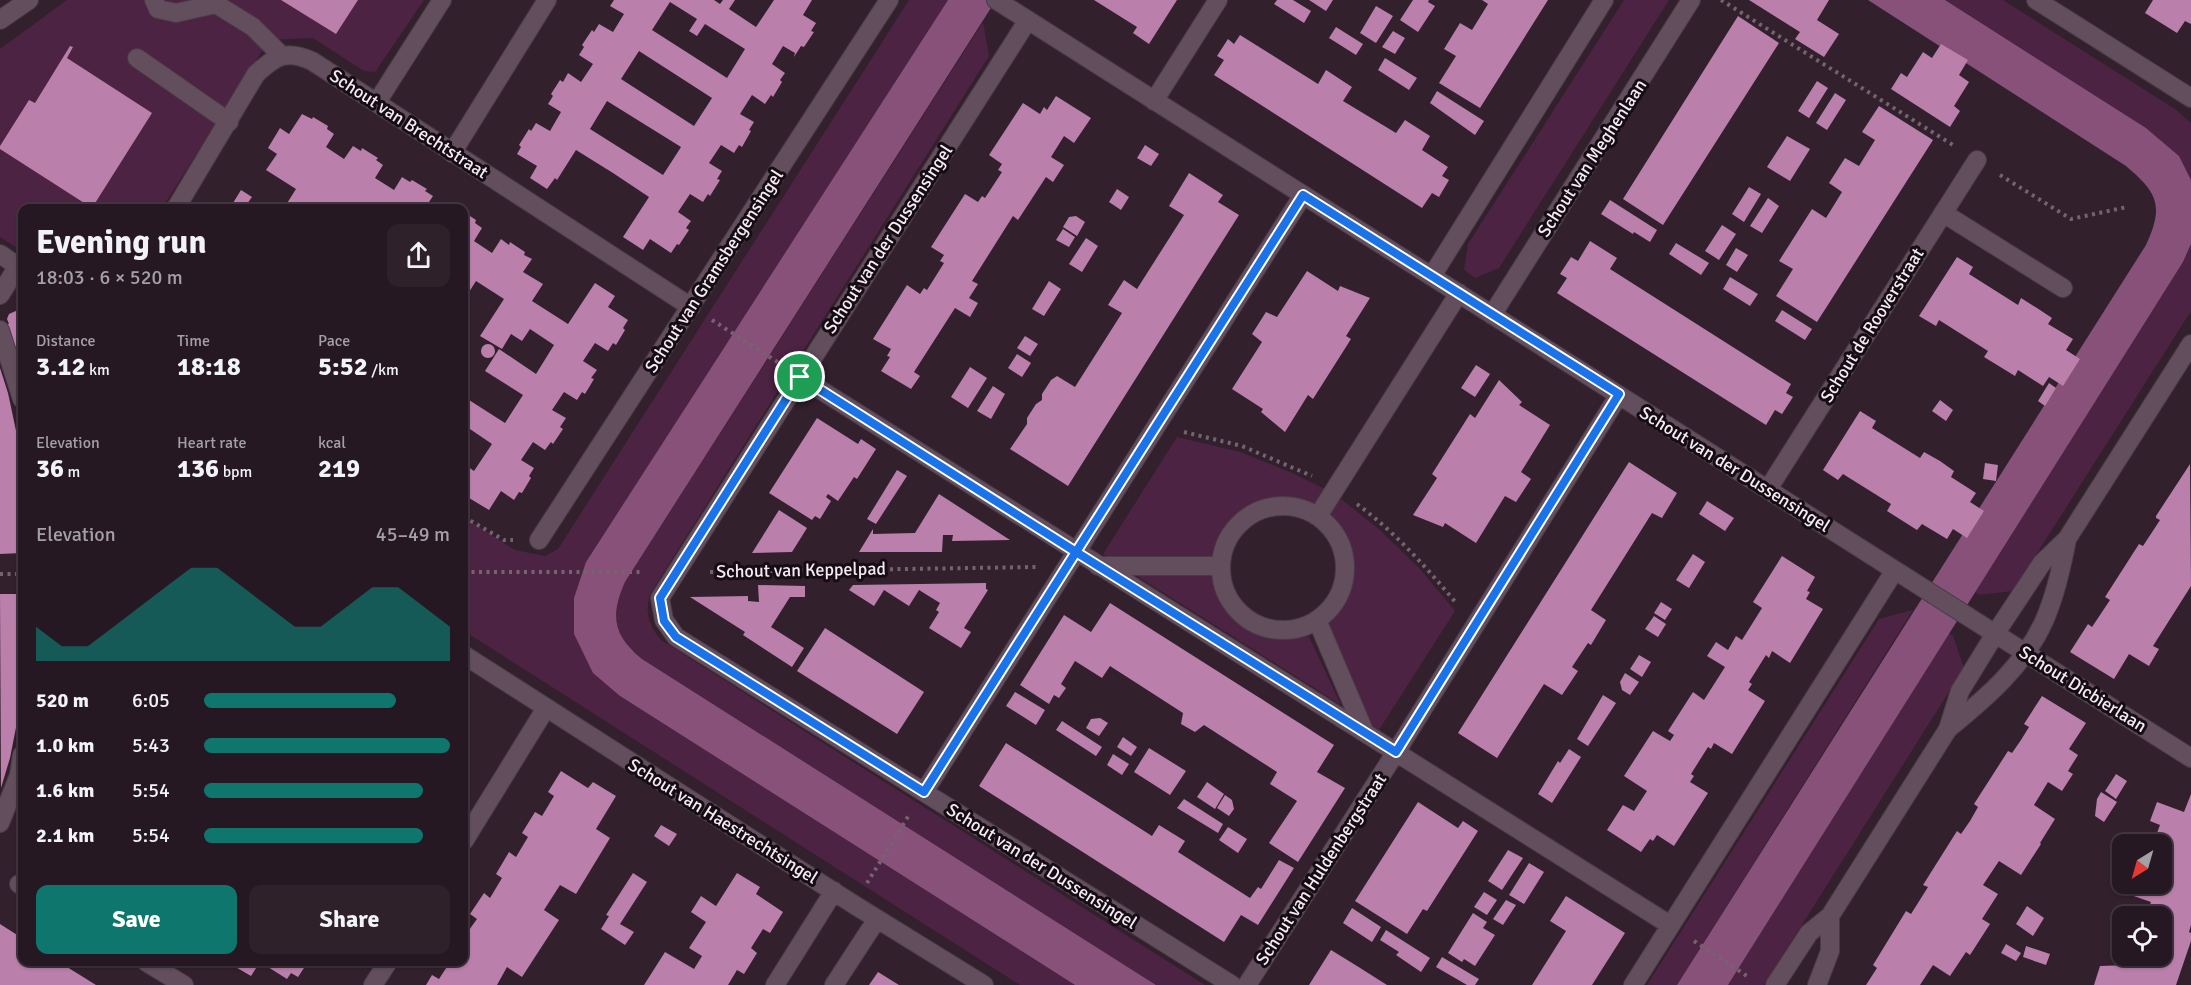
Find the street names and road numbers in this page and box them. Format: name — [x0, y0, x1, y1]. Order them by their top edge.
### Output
street label: Schout van Brechtstraat — [326, 65, 492, 183]
street label: Schout van Meghenlaan — [1533, 75, 1651, 241]
street label: Schout van der Dussensingel — [819, 141, 957, 337]
street label: Schout van Gramsbergensingel — [640, 165, 788, 377]
street label: Schout de Rooverstraat — [1816, 244, 1928, 406]
street label: Schout van der Dussensingel — [1636, 401, 1834, 537]
street label: Schout van Keppelpad — [716, 558, 886, 582]
street label: Schout Dicbierlaan — [2015, 641, 2151, 737]
street label: Schout van Haestrechtsingel — [624, 754, 822, 888]
street label: Schout van Huldenbergstraat — [1251, 769, 1391, 969]
street label: Schout van der Dussensingel — [943, 798, 1141, 934]

